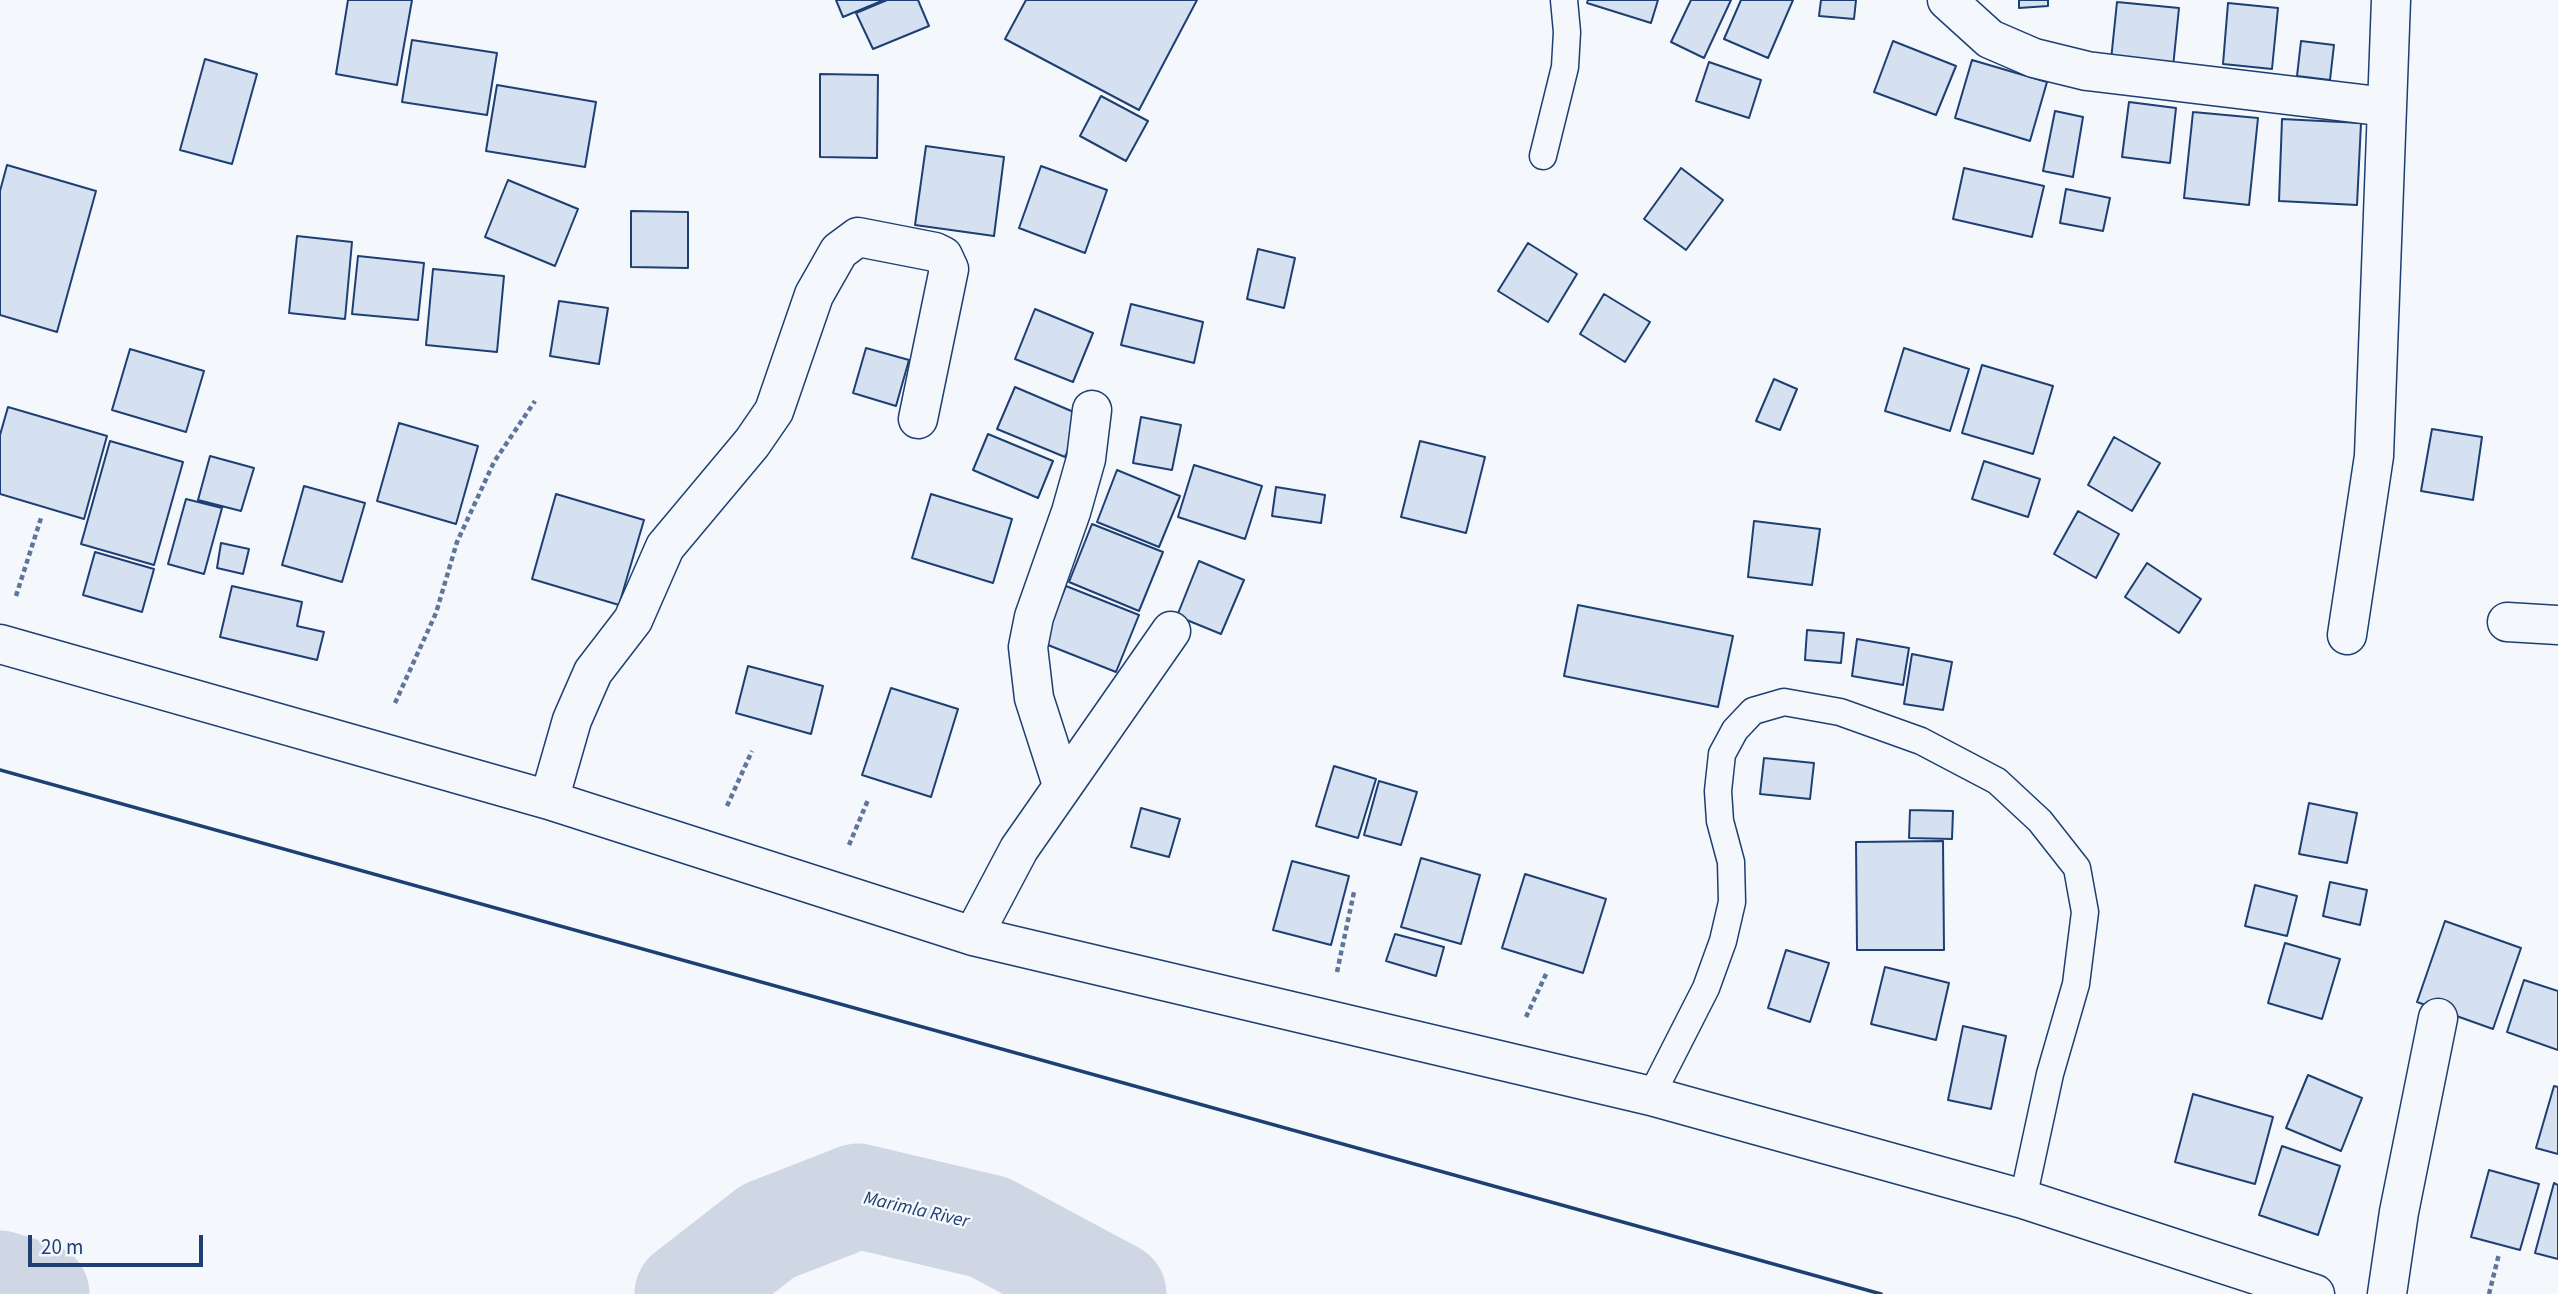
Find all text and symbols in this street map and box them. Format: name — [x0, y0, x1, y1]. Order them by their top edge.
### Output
water label: Marimla River — [861, 1188, 971, 1234]
scale bar — [32, 1220, 206, 1264]
text: 20 m — [41, 1232, 83, 1262]

